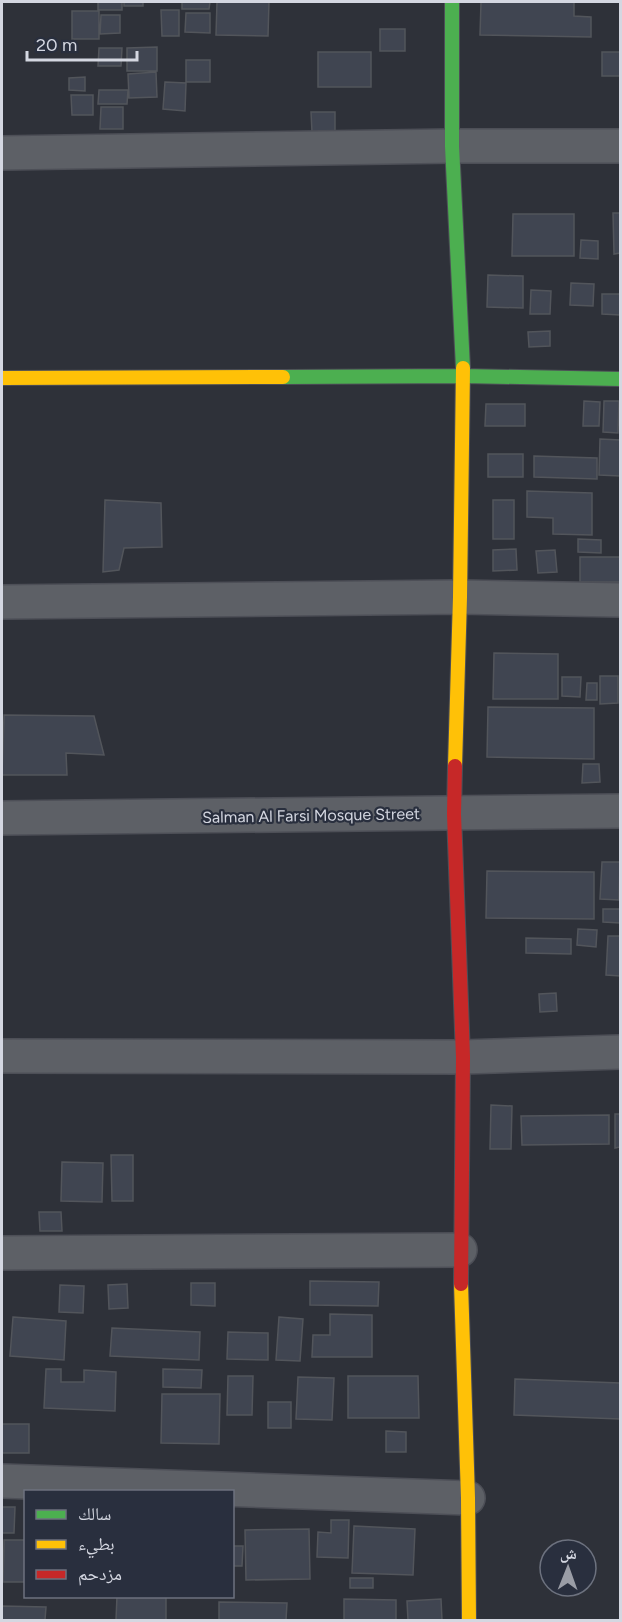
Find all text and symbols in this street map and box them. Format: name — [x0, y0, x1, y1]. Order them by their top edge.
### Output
scale bar — [27, 24, 136, 62]
text: 20 m — [36, 34, 77, 56]
street label: Salman Al Farsi Mosque Street — [202, 804, 420, 827]
legend — [24, 1490, 234, 1598]
text: سالك — [78, 1503, 111, 1525]
text: بطيء — [78, 1533, 115, 1559]
north arrow — [538, 1538, 598, 1598]
text: ش — [560, 1544, 577, 1563]
text: مزدحم — [78, 1563, 122, 1586]

